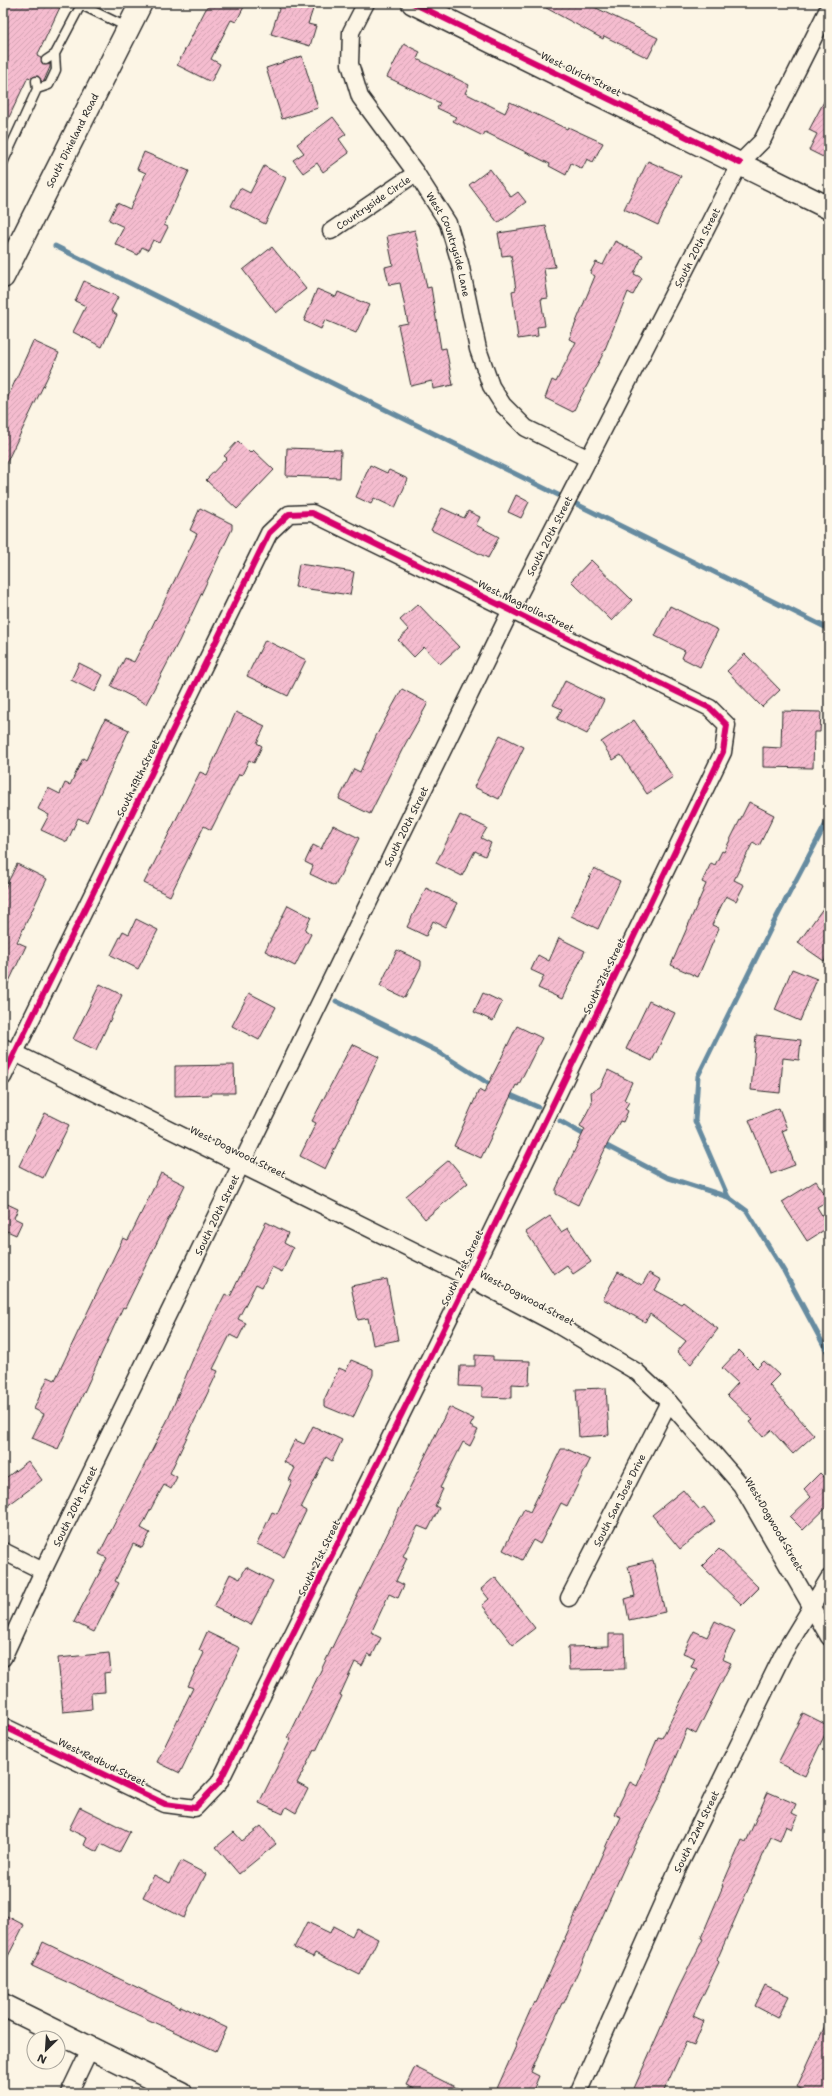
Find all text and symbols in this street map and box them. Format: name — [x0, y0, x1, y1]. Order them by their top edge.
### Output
street label: West Olrich Street — [538, 49, 624, 99]
street label: South Dixieland Road — [43, 90, 101, 190]
street label: Countryside Circle — [333, 172, 413, 232]
street label: West Countryside Lane — [423, 189, 473, 298]
street label: South 20th Street — [671, 205, 723, 290]
street label: South 20th Street — [523, 494, 575, 578]
street label: West Magnolia Street — [476, 577, 576, 635]
street label: South 19th Street — [114, 737, 162, 819]
street label: South 20th Street — [380, 784, 431, 869]
street label: South 21st Street — [580, 936, 628, 1016]
street label: West Dogwood Street — [188, 1123, 288, 1181]
street label: South 20th Street — [191, 1172, 242, 1257]
street label: South 21st Street — [438, 1228, 486, 1308]
street label: West Dogwood Street — [477, 1267, 577, 1329]
street label: South San Jose Drive — [590, 1451, 648, 1549]
street label: South 20th Street — [49, 1464, 100, 1549]
street label: West Dogwood Street — [742, 1475, 806, 1573]
street label: South 21st Street — [295, 1518, 343, 1598]
street label: West Redbud Street — [56, 1735, 148, 1789]
street label: South 22nd Street — [670, 1788, 722, 1874]
north arrow — [26, 2030, 66, 2070]
text: N — [35, 2050, 49, 2067]

